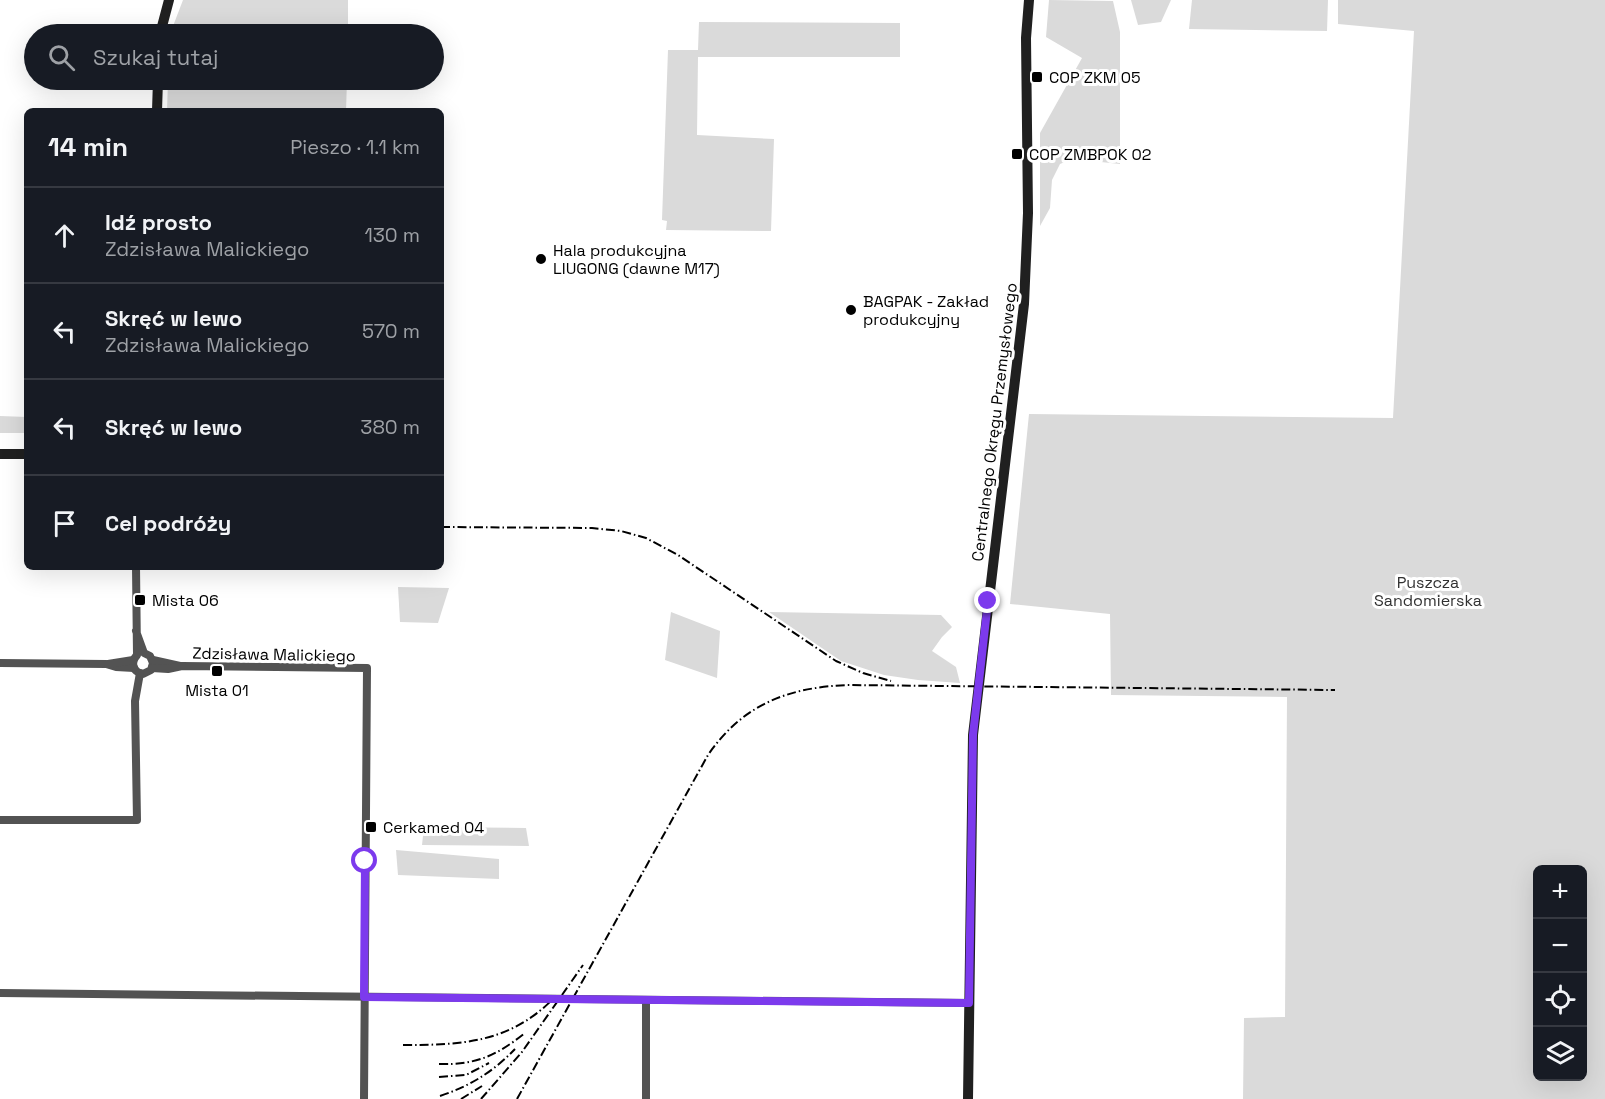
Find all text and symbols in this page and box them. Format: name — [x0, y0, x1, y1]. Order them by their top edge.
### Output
search box — [24, 24, 444, 90]
icon: search — [45, 41, 78, 74]
text: Szukaj tutaj — [93, 43, 218, 71]
place label: COP ZKM 05 — [1049, 67, 1141, 88]
marker: COP ZKM 05 — [1030, 70, 1044, 84]
text: 14 min — [48, 130, 128, 164]
text: Pieszo · 1.1 km — [290, 134, 420, 160]
place label: COP ZMBPOK 02 — [1029, 144, 1151, 165]
marker: COP ZMBPOK 02 — [1010, 147, 1024, 161]
text: Idź prosto — [105, 208, 212, 236]
icon: ahead — [48, 219, 81, 252]
text: 130 m — [364, 222, 420, 248]
text: Zdzisława Malickiego — [105, 236, 309, 262]
place label: Hala produkcyjna LIUGONG (dawne M17) — [553, 240, 720, 279]
marker: Hala produkcyjna LIUGONG (dawne M17) — [534, 252, 548, 266]
street label: Centralnego Okręgu Przemysłowego — [967, 281, 1022, 563]
place label: BAGPAK - Zakład produkcyjny — [863, 291, 989, 330]
marker: BAGPAK - Zakład produkcyjny — [844, 303, 858, 317]
text: Skręć w lewo — [105, 304, 242, 332]
icon: left — [48, 315, 81, 348]
text: 570 m — [362, 318, 420, 344]
text: Zdzisława Malickiego — [105, 332, 309, 358]
icon: left — [48, 411, 81, 444]
text: Skręć w lewo — [105, 413, 242, 441]
text: 380 m — [360, 414, 420, 440]
icon: arrive — [48, 507, 81, 540]
text: Cel podróży — [105, 509, 231, 537]
park label: Puszcza Sandomierska — [1374, 572, 1482, 611]
route end — [974, 587, 1000, 613]
place label: Mista 06 — [152, 590, 219, 611]
marker: Mista 06 — [133, 593, 147, 607]
street label: Zdzisława Malickiego — [192, 643, 356, 666]
marker: Mista 01 — [210, 664, 224, 678]
place label: Mista 01 — [185, 680, 249, 701]
place label: Cerkamed 04 — [383, 817, 484, 838]
marker: Cerkamed 04 — [364, 820, 378, 834]
route start — [351, 847, 377, 873]
map controls — [1533, 865, 1587, 1081]
button: + — [1533, 865, 1587, 919]
button: − — [1533, 919, 1587, 973]
button: locate — [1533, 973, 1587, 1027]
button: layers — [1533, 1027, 1587, 1081]

